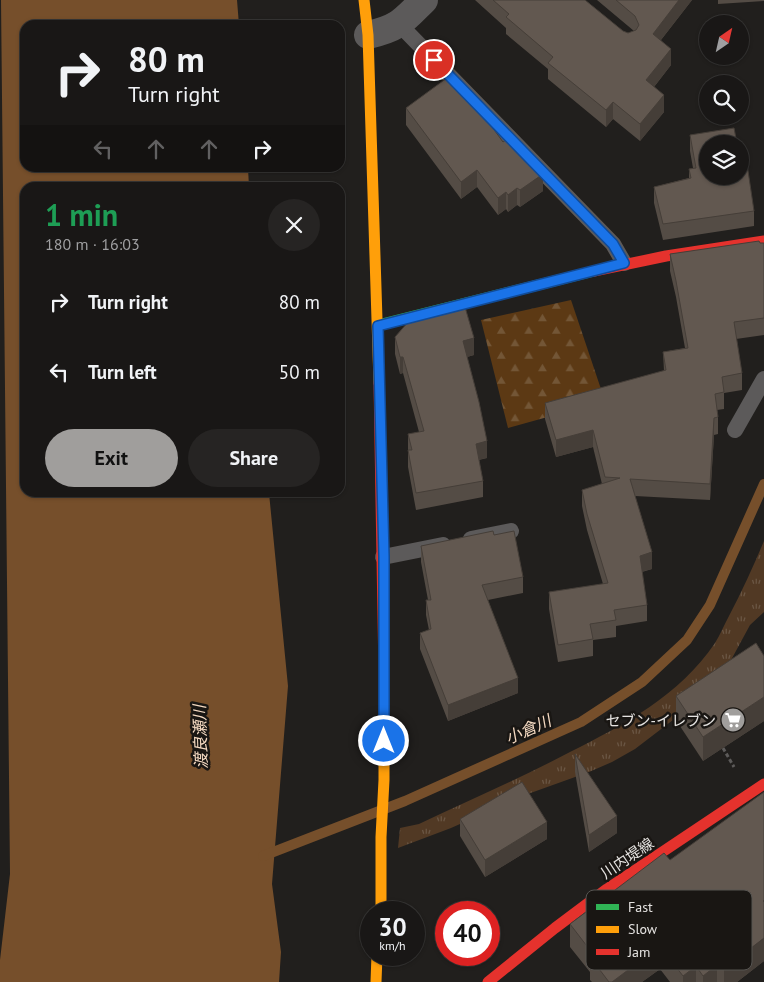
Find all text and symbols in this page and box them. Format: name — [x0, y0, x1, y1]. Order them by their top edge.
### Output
north arrow — [699, 15, 749, 65]
map controls — [699, 15, 749, 185]
text: 80 m — [128, 36, 205, 82]
pin — [413, 39, 455, 81]
icon: right — [45, 40, 110, 105]
icon: arrive — [420, 46, 448, 74]
button: search — [699, 75, 749, 125]
text: Turn right — [128, 80, 220, 108]
icon: left — [89, 135, 117, 163]
icon: ahead — [142, 135, 170, 163]
icon: ahead — [195, 135, 223, 163]
icon: right — [248, 135, 276, 163]
button: layers — [699, 135, 749, 185]
text: 1 min — [45, 195, 118, 234]
button: close — [268, 199, 320, 251]
text: 180 m · 16:03 — [45, 234, 140, 254]
icon: right — [45, 288, 73, 316]
text: Turn right — [88, 290, 168, 314]
text: 80 m — [279, 290, 320, 314]
icon: left — [45, 358, 73, 386]
text: Turn left — [88, 360, 157, 384]
text: 50 m — [279, 360, 320, 384]
button: Exit — [45, 429, 178, 487]
button: Share — [188, 429, 320, 487]
water label: 渡良瀬川 — [189, 703, 211, 769]
supermarket icon: セブン-イレブン — [720, 707, 746, 733]
water label: 小倉川 — [502, 709, 556, 748]
place label: セブン-イレブン — [606, 711, 716, 730]
position arrow — [357, 714, 409, 766]
street label: 川内堤線 — [597, 833, 657, 883]
legend — [586, 890, 752, 970]
text: Fast — [628, 898, 653, 916]
speed limit sign: 40 — [435, 901, 500, 966]
text: 30 — [378, 911, 407, 943]
text: Slow — [628, 920, 658, 938]
text: km/h — [379, 938, 406, 953]
text: Jam — [627, 943, 650, 961]

